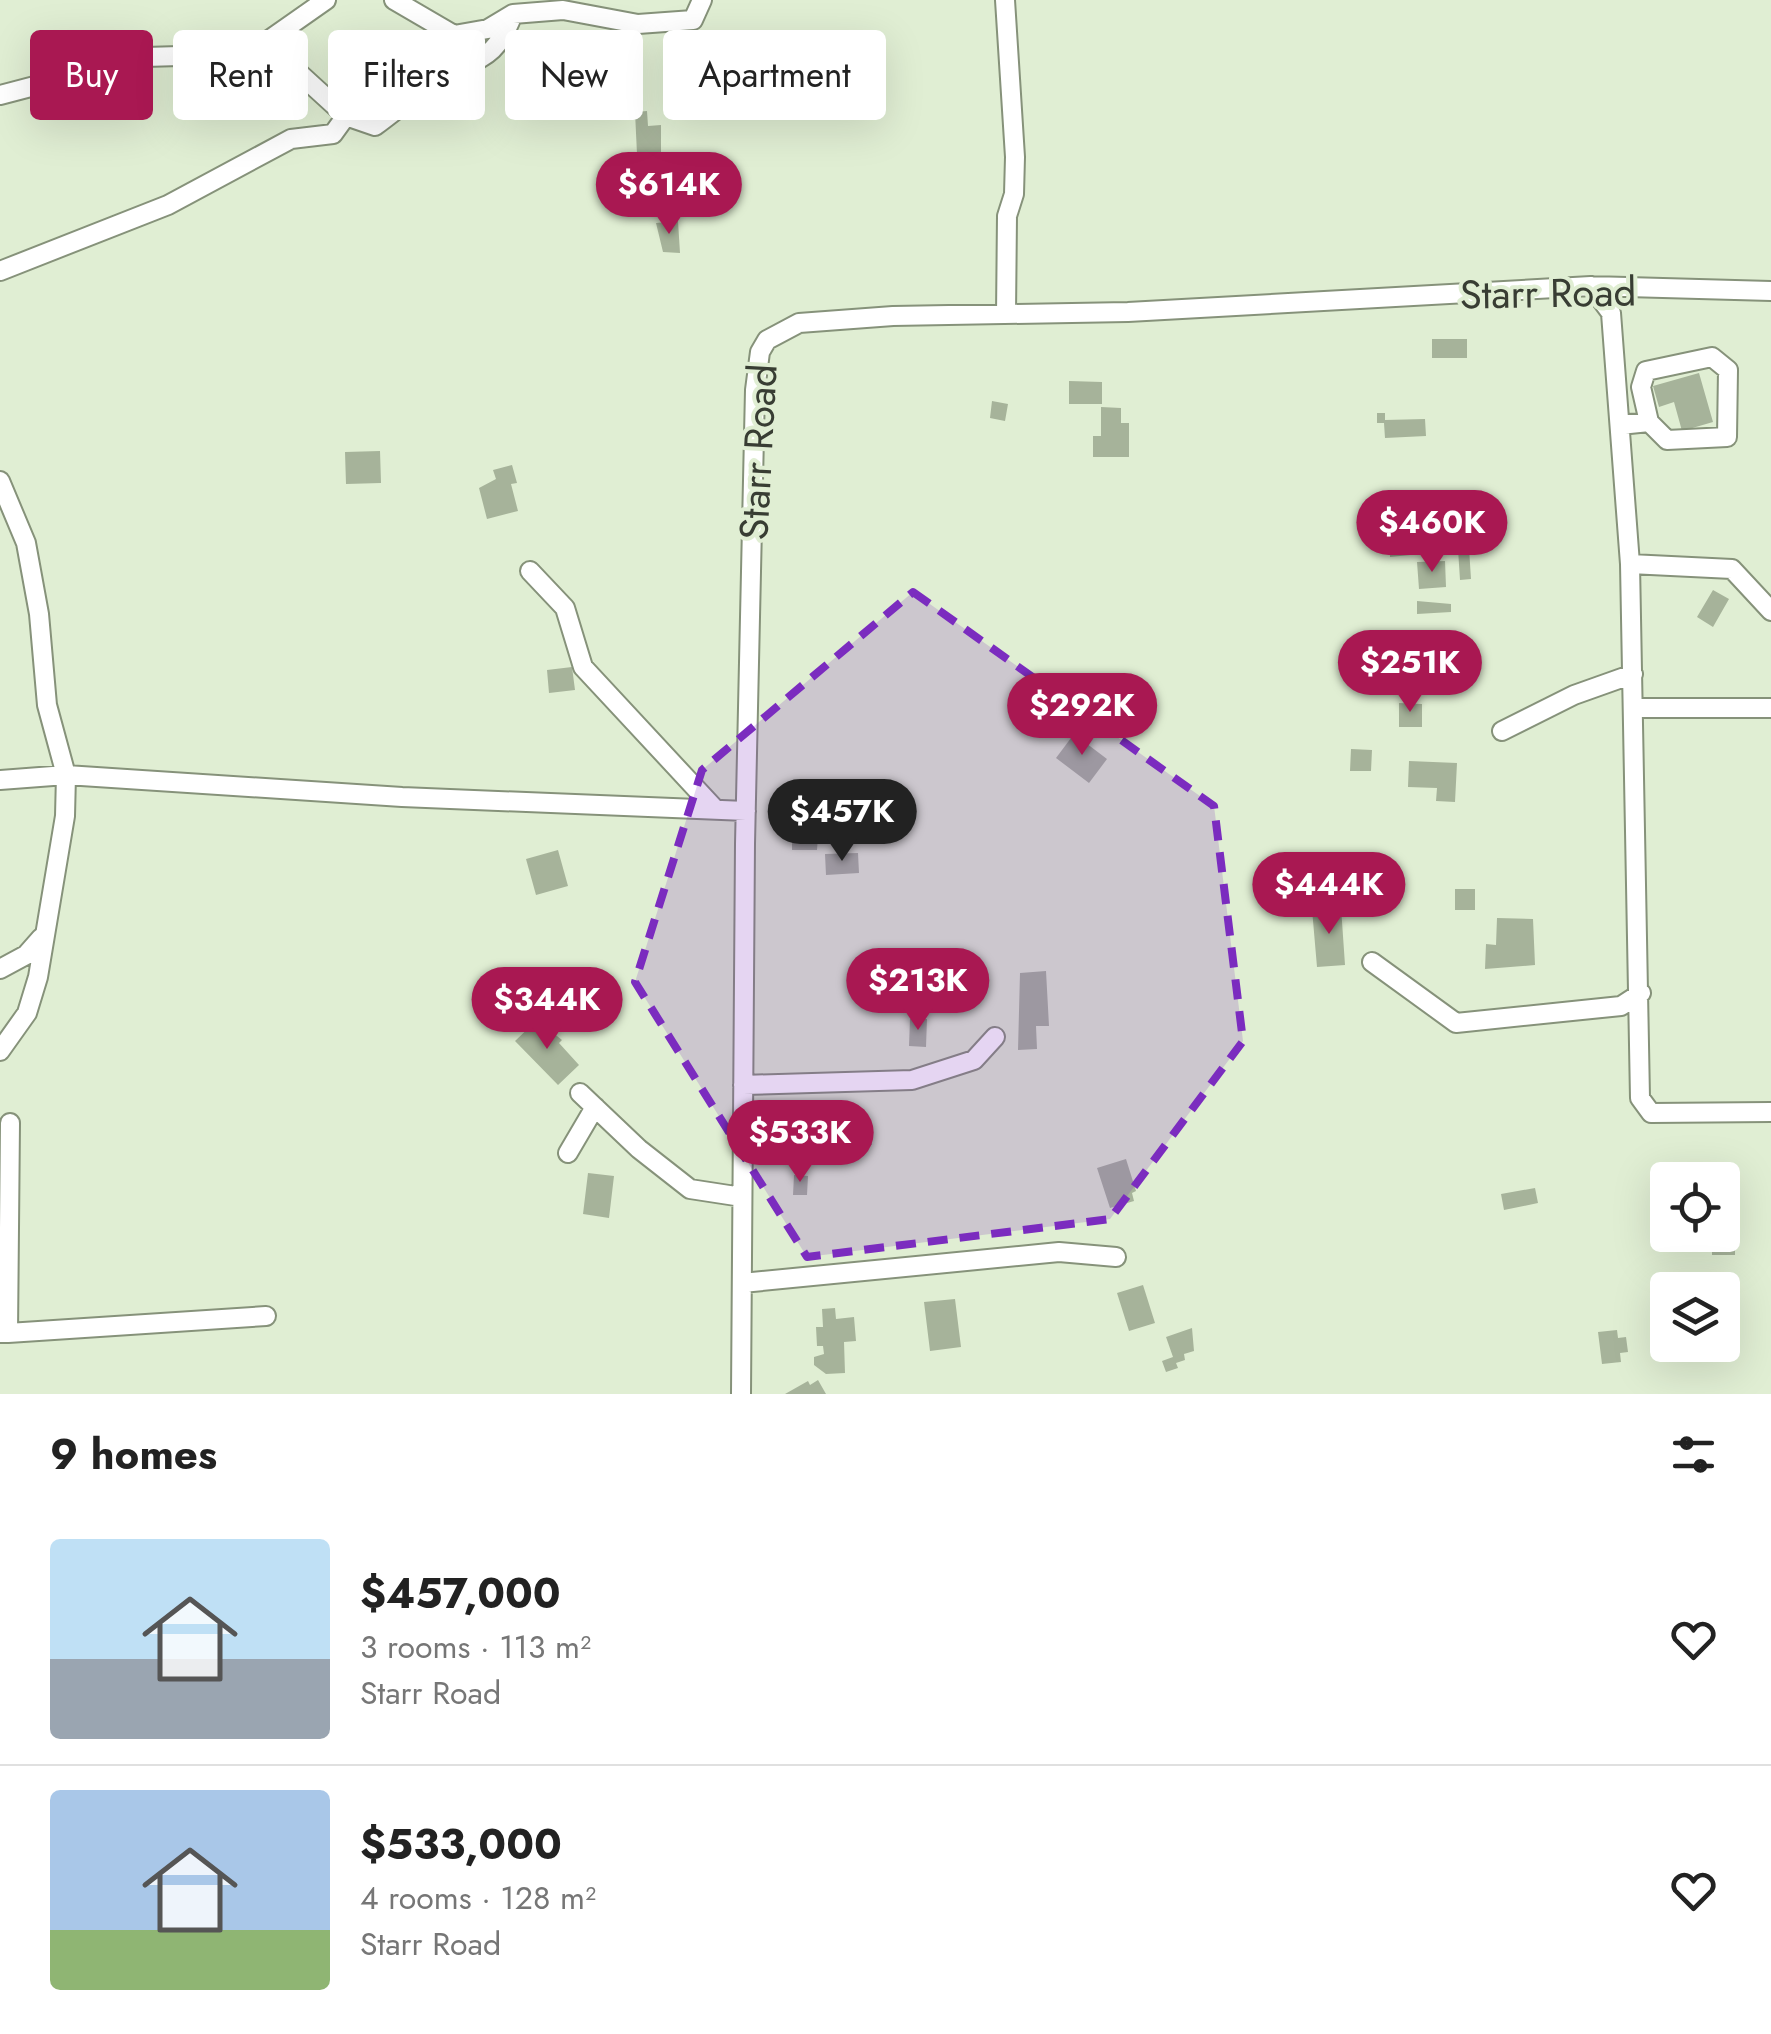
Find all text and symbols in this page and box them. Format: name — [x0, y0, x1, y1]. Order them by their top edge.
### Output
chip: Buy — [30, 30, 153, 120]
chip: Rent — [173, 30, 308, 120]
chip: Filters — [328, 30, 485, 120]
chip: New — [505, 30, 643, 120]
chip: Apartment — [663, 30, 886, 120]
pin: $614K — [599, 152, 739, 237]
text: $614K — [618, 161, 720, 207]
street label: Starr Road — [1459, 262, 1637, 324]
street label: Starr Road — [724, 362, 792, 542]
pin: $460K — [1362, 490, 1502, 575]
text: $460K — [1378, 499, 1486, 545]
pin: $251K — [1340, 630, 1480, 715]
text: $251K — [1360, 639, 1460, 685]
pin: $292K — [1012, 673, 1152, 758]
text: $292K — [1029, 682, 1135, 728]
pin: $457K — [772, 779, 912, 864]
text: $457K — [790, 788, 894, 834]
pin: $444K — [1259, 852, 1399, 937]
text: $444K — [1274, 861, 1384, 907]
pin: $213K — [848, 948, 988, 1033]
text: $213K — [868, 957, 968, 1003]
pin: $344K — [477, 967, 617, 1052]
text: $344K — [494, 976, 600, 1022]
pin: $533K — [730, 1100, 870, 1185]
text: $533K — [749, 1109, 851, 1155]
map controls — [1650, 1162, 1740, 1362]
button: locate — [1650, 1162, 1740, 1252]
button: layers — [1650, 1272, 1740, 1362]
text: 9 homes — [50, 1424, 217, 1485]
icon: filters — [1666, 1427, 1721, 1482]
text: $457,000 — [360, 1563, 561, 1624]
icon: home — [130, 1579, 250, 1699]
icon: heart — [1666, 1612, 1721, 1667]
text: 3 rooms · 113 m² — [360, 1624, 591, 1670]
text: Starr Road — [360, 1670, 501, 1716]
text: $533,000 — [360, 1814, 562, 1875]
icon: home — [130, 1830, 250, 1950]
icon: heart — [1666, 1863, 1721, 1918]
text: 4 rooms · 128 m² — [360, 1875, 596, 1921]
text: Starr Road — [360, 1921, 501, 1967]

